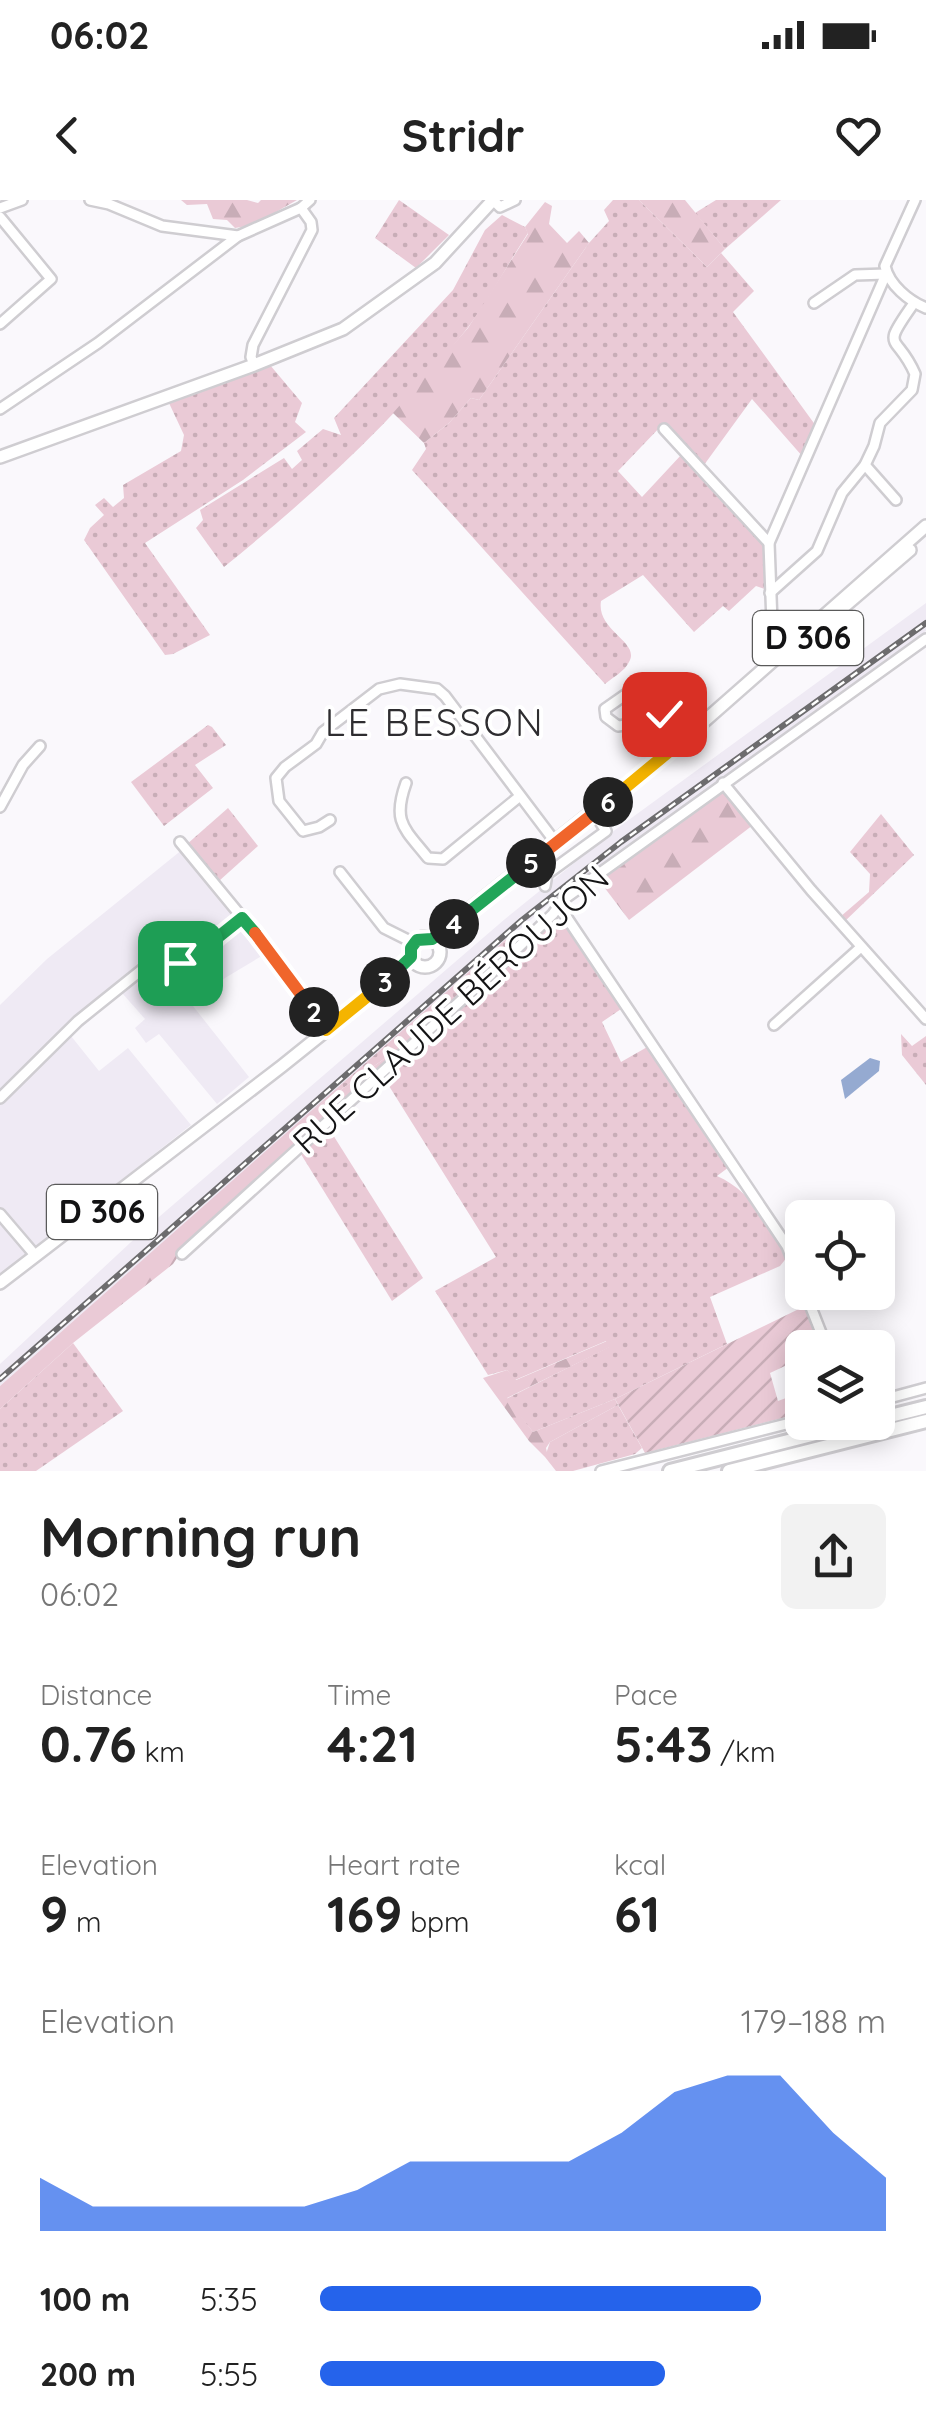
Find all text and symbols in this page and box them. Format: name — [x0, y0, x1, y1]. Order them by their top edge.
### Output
text: 06:02 — [50, 11, 150, 59]
text: Stridr — [401, 107, 525, 163]
icon: back — [40, 108, 95, 163]
icon: heart — [831, 108, 886, 163]
road number: D 306 — [753, 611, 863, 665]
pin — [622, 672, 707, 757]
icon: check — [637, 687, 692, 742]
district label: LE BESSON — [325, 698, 545, 746]
pin: 6 — [583, 777, 633, 827]
text: 6 — [600, 784, 616, 819]
pin: 5 — [506, 838, 556, 888]
text: 5 — [523, 845, 539, 880]
street label: RUE CLAUDE BÉROUJON — [283, 856, 618, 1163]
pin: 4 — [429, 899, 479, 949]
text: 4 — [446, 906, 462, 941]
pin — [138, 921, 223, 1006]
icon: arrive — [153, 936, 208, 991]
pin: 3 — [360, 957, 410, 1007]
text: 3 — [377, 964, 393, 999]
pin: 2 — [289, 987, 339, 1037]
text: 2 — [306, 994, 322, 1029]
road number: D 306 — [47, 1185, 157, 1239]
map controls — [785, 1200, 895, 1440]
button: locate — [785, 1200, 895, 1310]
button: layers — [785, 1330, 895, 1440]
text: Morning run — [40, 1502, 361, 1571]
button: share — [781, 1504, 886, 1609]
text: 06:02 — [40, 1574, 119, 1614]
text: Distance — [40, 1677, 152, 1712]
text: Time — [327, 1677, 391, 1712]
text: Pace — [614, 1677, 678, 1712]
text: 0.76 — [40, 1712, 137, 1775]
text: 4:21 — [327, 1712, 418, 1775]
text: 5:43 — [614, 1712, 713, 1775]
text: km — [137, 1734, 185, 1769]
text: /km — [713, 1734, 775, 1769]
text: Elevation — [40, 1847, 158, 1882]
text: Heart rate — [327, 1847, 461, 1882]
text: kcal — [614, 1847, 666, 1882]
text: 9 — [40, 1882, 68, 1945]
text: 169 — [327, 1882, 403, 1945]
text: 61 — [614, 1882, 660, 1945]
text: m — [68, 1904, 102, 1939]
text: bpm — [403, 1904, 470, 1939]
text: Elevation — [40, 2001, 175, 2041]
text: 179–188 m — [741, 2001, 886, 2041]
text: 100 m — [40, 2279, 130, 2319]
text: 5:35 — [200, 2279, 258, 2319]
text: 200 m — [40, 2354, 136, 2394]
text: 5:55 — [200, 2354, 258, 2394]

